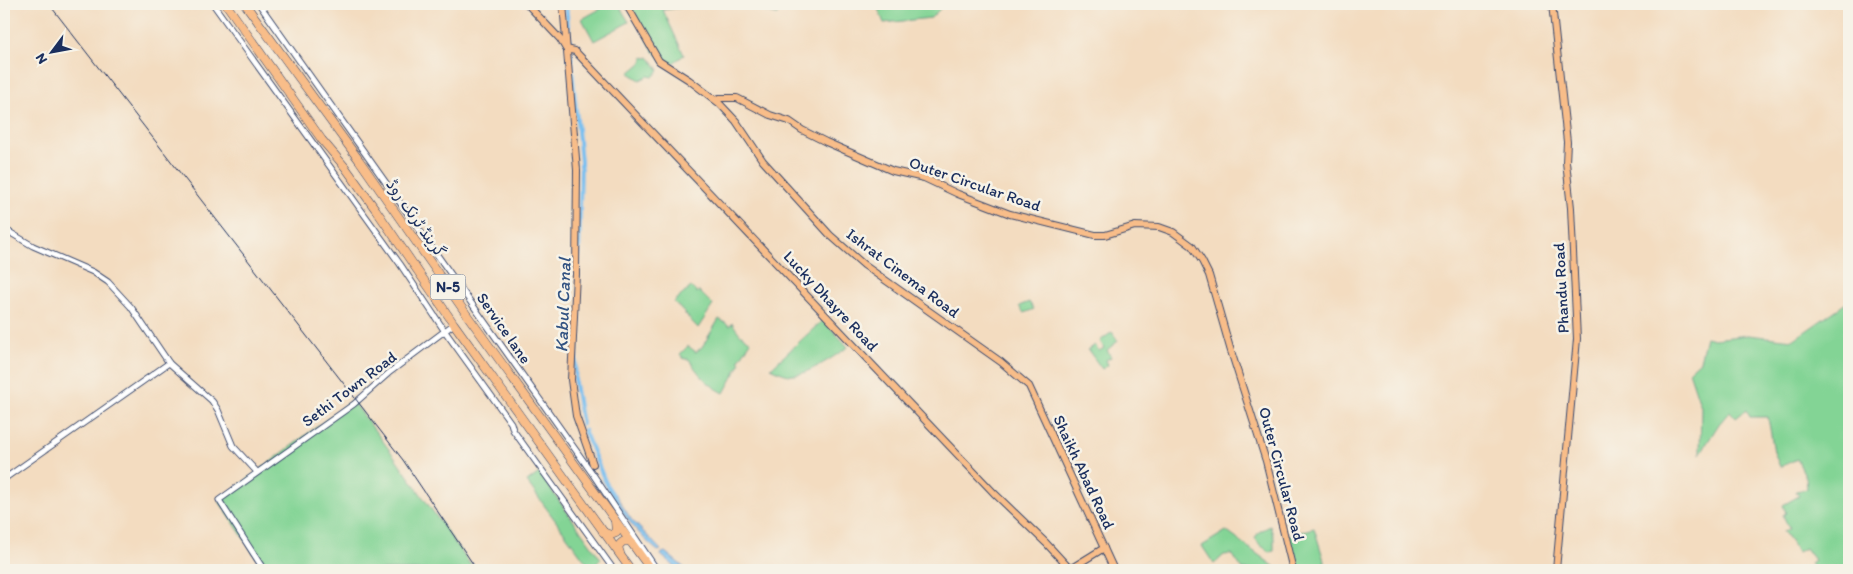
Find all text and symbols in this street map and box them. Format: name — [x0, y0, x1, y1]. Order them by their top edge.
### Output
north arrow — [28, 28, 78, 78]
text: N — [32, 50, 51, 67]
street label: Outer Circular Road — [907, 153, 1044, 216]
street label: گرینڈ ٹرنک روڈ — [382, 175, 450, 261]
street label: Ishrat Cinema Road — [843, 224, 963, 322]
street label: Phandu Road — [1549, 242, 1573, 334]
street label: Lucky Dhayre Road — [779, 247, 883, 355]
water label: Kabul Canal — [550, 255, 576, 353]
road number: N-5 — [430, 274, 466, 300]
street label: Service lane — [473, 289, 535, 367]
street label: Sethi Town Road — [298, 347, 400, 431]
street label: Outer Circular Road — [1255, 405, 1309, 543]
street label: Shaikh Abad Road — [1049, 412, 1119, 532]

